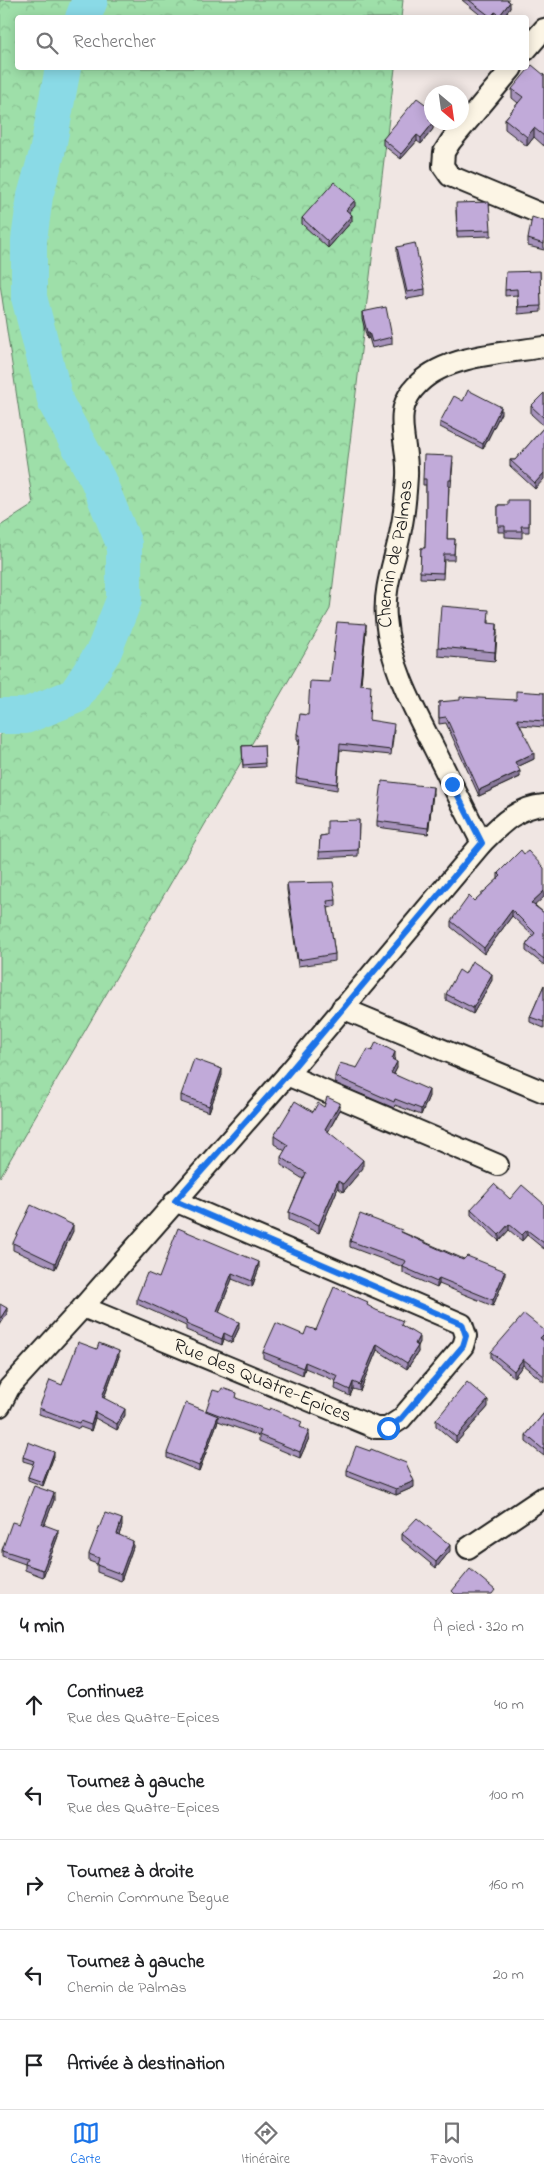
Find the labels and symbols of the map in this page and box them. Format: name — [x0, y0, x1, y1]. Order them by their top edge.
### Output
north arrow — [424, 85, 469, 130]
street label: Chemin de Palmas — [371, 479, 421, 629]
route end — [441, 773, 464, 796]
street label: Rue des Quatre-Epices — [169, 1331, 356, 1431]
route start — [377, 1417, 400, 1440]

